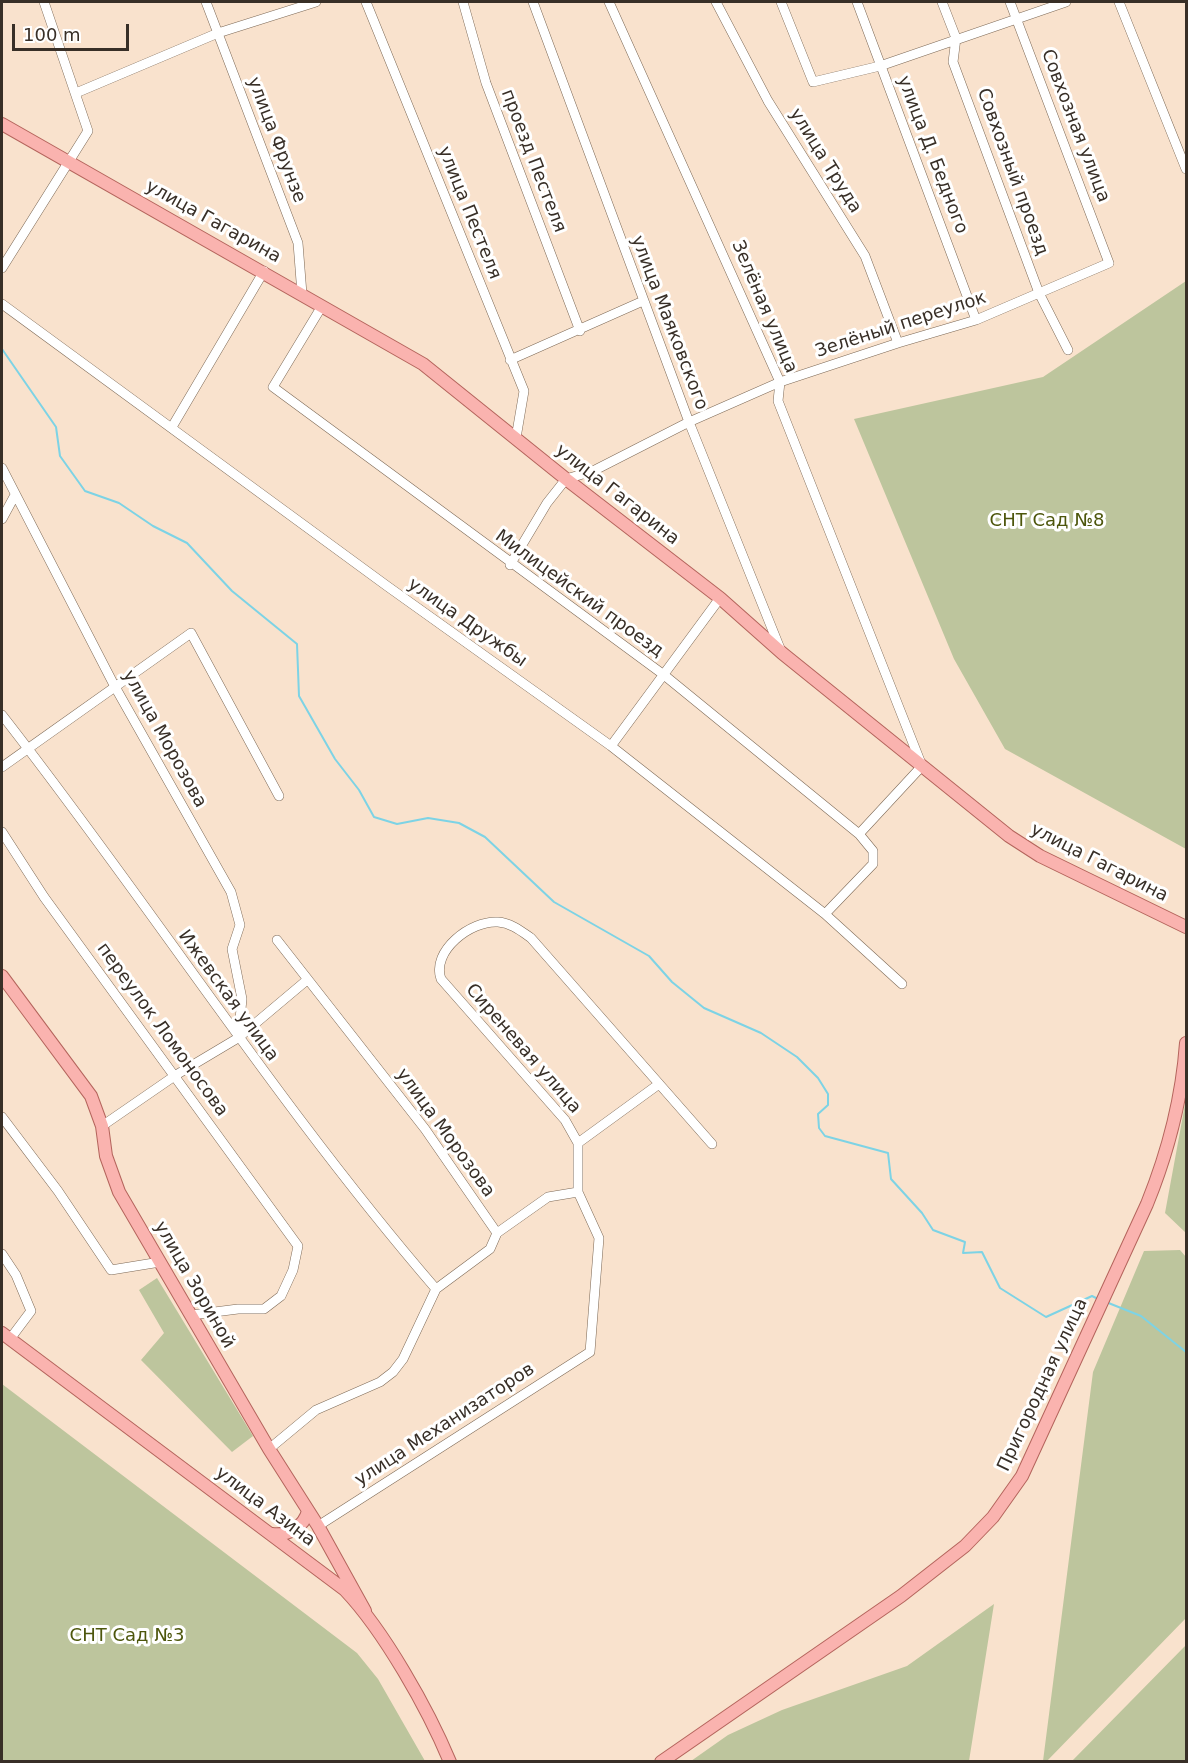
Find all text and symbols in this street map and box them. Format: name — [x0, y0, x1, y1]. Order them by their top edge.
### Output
scale bar — [15, 12, 132, 50]
text: 100 m — [23, 24, 81, 45]
street label: Совхозная улица — [1036, 47, 1114, 205]
street label: улица Д. Бедного — [892, 73, 972, 237]
street label: улица Фрунзе — [242, 74, 310, 206]
street label: проезд Пестеля — [496, 86, 570, 236]
street label: Совхозный проезд — [972, 86, 1052, 258]
street label: улица Труда — [784, 105, 866, 217]
street label: улица Пестеля — [433, 143, 505, 283]
street label: улица Гагарина — [142, 176, 284, 268]
street label: улица Маяковского — [626, 233, 712, 413]
street label: Зелёная улица — [726, 238, 802, 376]
street label: Зелёный переулок — [813, 287, 989, 363]
street label: улица Гагарина — [551, 440, 683, 550]
park label: СНТ Сад №8 — [990, 510, 1104, 532]
street label: Милицейский проезд — [491, 526, 667, 662]
street label: улица Дружбы — [403, 574, 531, 672]
street label: улица Морозова — [117, 666, 211, 812]
street label: улица Гагарина — [1027, 819, 1171, 907]
street label: Ижевская улица — [173, 926, 283, 1066]
street label: переулок Ломоносова — [92, 939, 232, 1121]
street label: Сиреневая улица — [461, 980, 585, 1118]
street label: улица Морозова — [391, 1064, 499, 1202]
street label: улица Зориной — [149, 1218, 239, 1352]
street label: Пригородная улица — [993, 1295, 1093, 1475]
street label: улица Механизаторов — [351, 1359, 539, 1491]
street label: улица Азина — [211, 1462, 319, 1552]
park label: СНТ Сад №3 — [70, 1625, 184, 1647]

